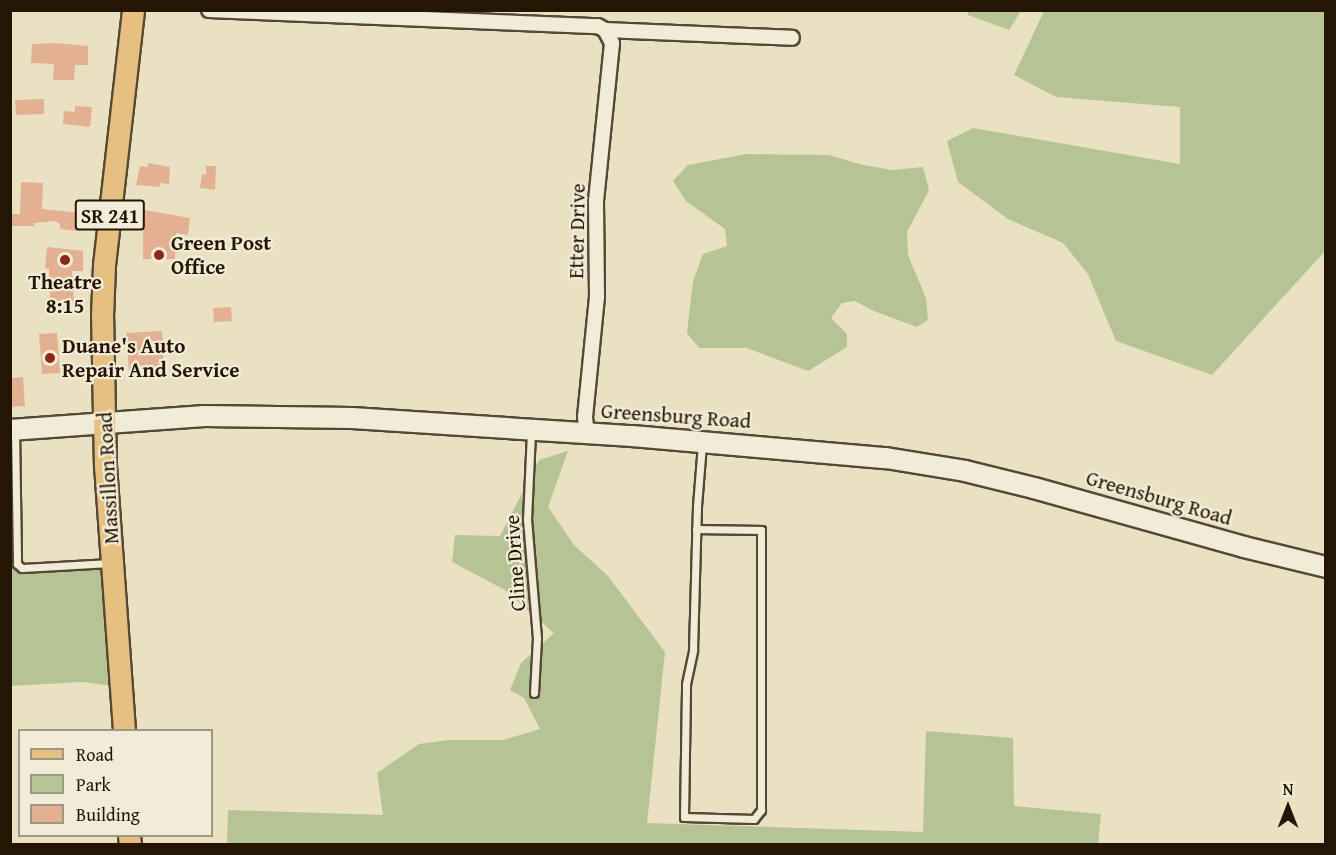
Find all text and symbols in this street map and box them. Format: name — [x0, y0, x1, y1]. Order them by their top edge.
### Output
street label: Etter Drive — [564, 183, 590, 279]
road number: SR 241 — [74, 198, 146, 232]
place label: Green Post Office — [171, 230, 271, 280]
marker: Green Post Office — [152, 248, 166, 262]
marker: Theatre 8:15 — [58, 253, 72, 267]
place label: Theatre 8:15 — [28, 269, 102, 319]
place label: Duane's Auto Repair And Service — [62, 333, 240, 383]
marker: Duane's Auto Repair And Service — [43, 351, 57, 365]
street label: Greensburg Road — [600, 398, 752, 434]
street label: Massillon Road — [92, 411, 124, 545]
street label: Greensburg Road — [1083, 465, 1235, 531]
street label: Cline Drive — [499, 514, 531, 612]
legend — [18, 729, 213, 837]
text: Road — [76, 741, 114, 768]
text: Park — [76, 771, 111, 798]
north arrow — [1258, 777, 1318, 837]
text: N — [1283, 777, 1293, 801]
text: Building — [76, 801, 140, 828]

